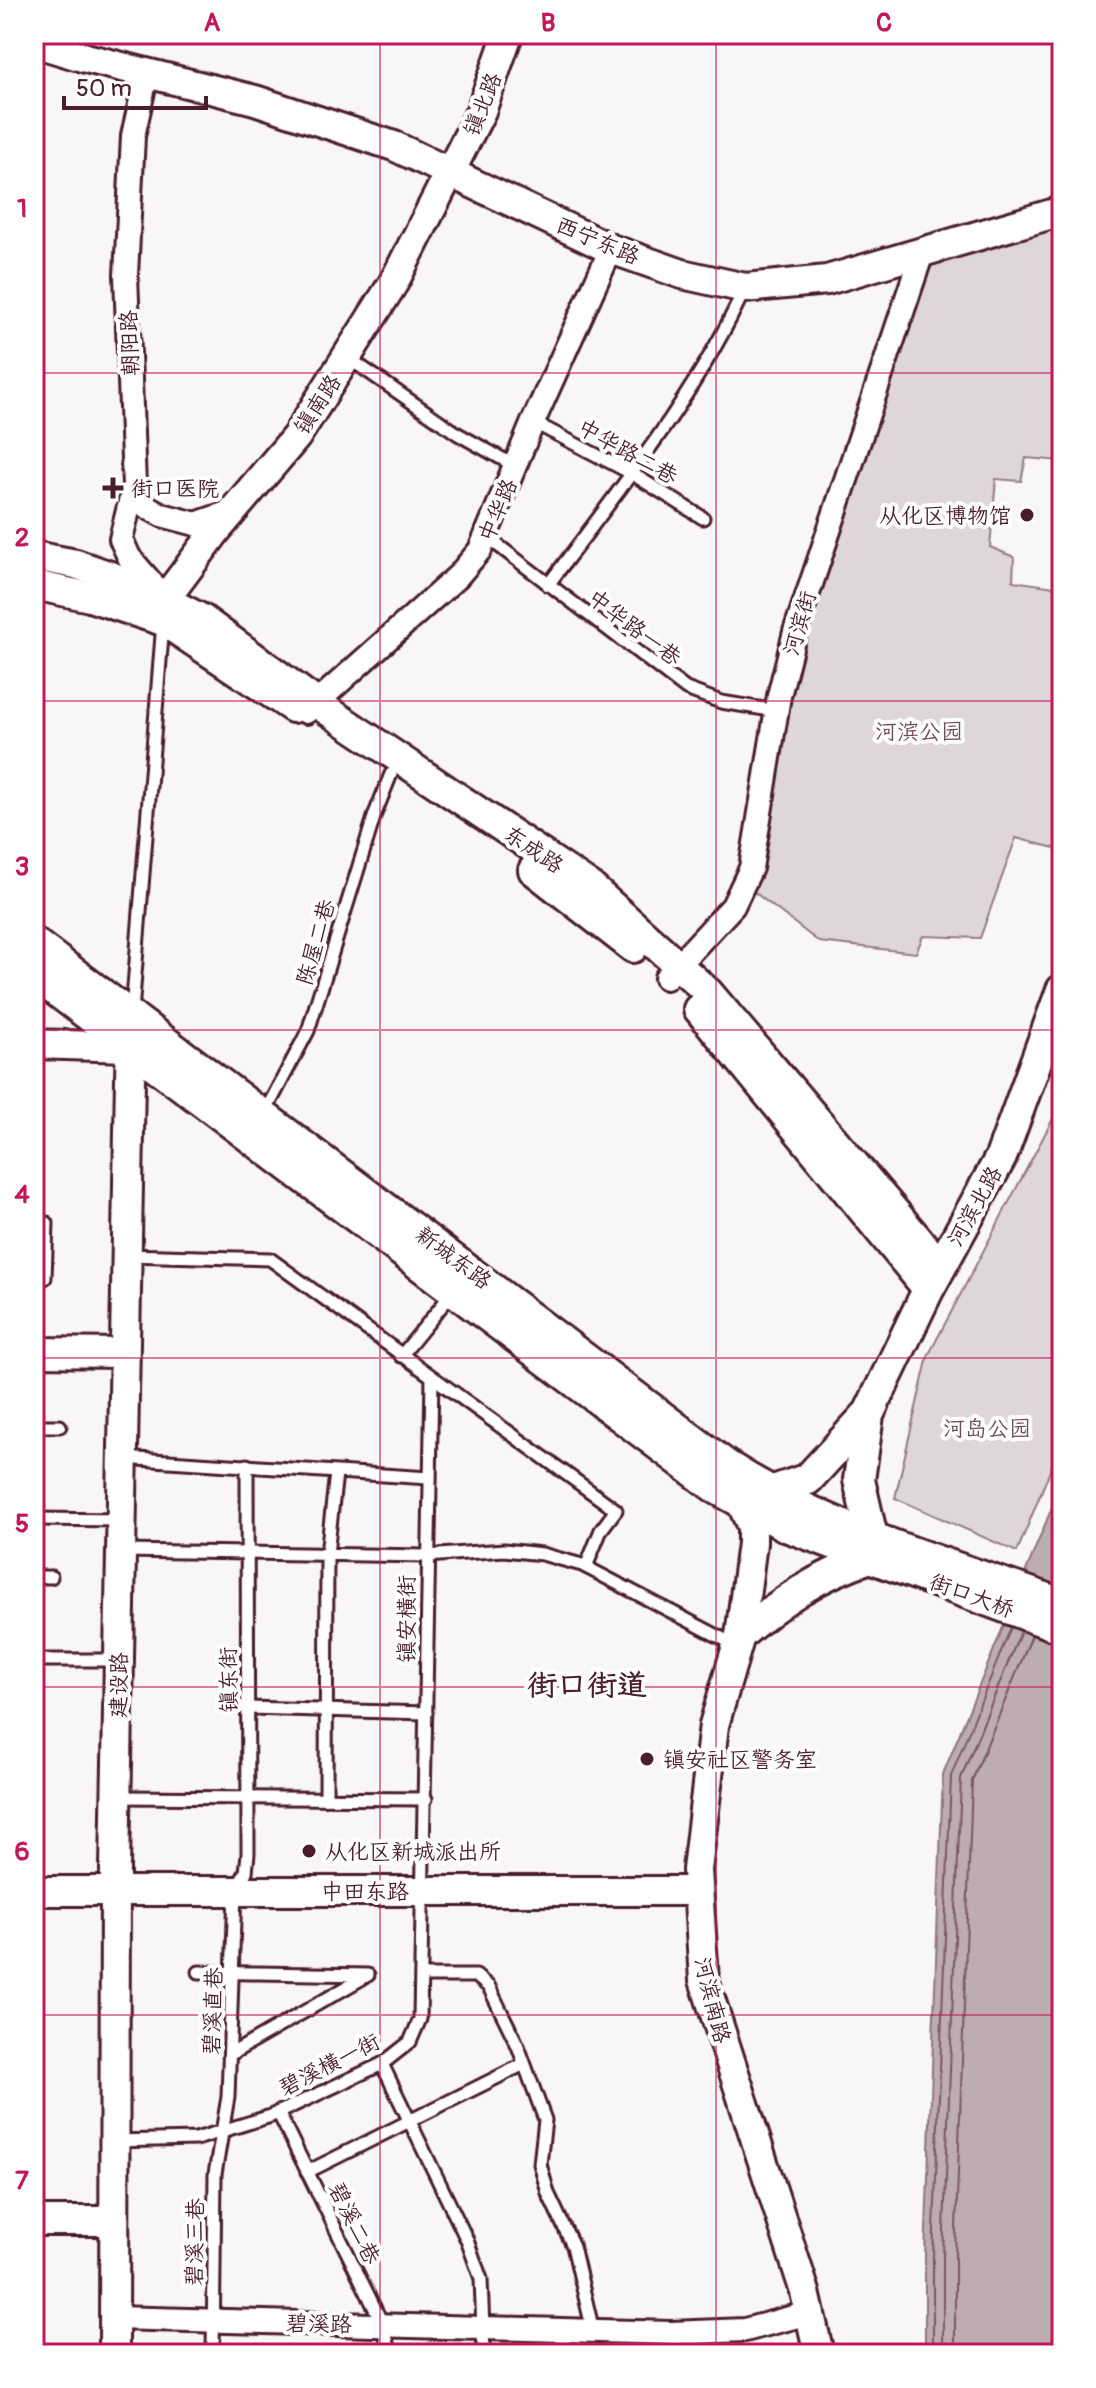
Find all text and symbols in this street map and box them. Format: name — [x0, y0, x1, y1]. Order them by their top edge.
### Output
text: A — [204, 7, 221, 39]
text: B — [541, 7, 555, 39]
text: C — [876, 7, 892, 39]
scale bar — [64, 60, 206, 110]
street label: 镇北路 — [458, 69, 508, 140]
text: 50 m — [76, 74, 132, 103]
text: 1 — [17, 193, 27, 225]
street label: 西宁东路 — [552, 211, 644, 271]
street label: 朝阳路 — [115, 309, 145, 376]
street label: 镇南路 — [288, 369, 348, 440]
street label: 中华路二巷 — [573, 413, 682, 491]
place label: 街口医院 — [131, 475, 219, 503]
street label: 中华路 — [472, 475, 524, 546]
marker: 街口医院 — [102, 477, 124, 499]
place label: 从化区博物馆 — [879, 502, 1011, 530]
marker: 从化区博物馆 — [1018, 506, 1036, 524]
text: 2 — [15, 522, 29, 554]
street label: 中华路一巷 — [582, 584, 687, 672]
street label: 河滨街 — [777, 588, 823, 659]
park label: 河滨公园 — [875, 718, 963, 746]
street label: 东成路 — [498, 820, 569, 880]
text: 3 — [15, 851, 29, 883]
street label: 陈屋二巷 — [290, 896, 342, 988]
street label: 河滨北路 — [941, 1161, 1008, 1252]
text: 4 — [14, 1179, 30, 1211]
street label: 新城东路 — [410, 1220, 497, 1295]
park label: 河岛公园 — [943, 1415, 1031, 1443]
text: 5 — [15, 1508, 29, 1540]
street label: 街口大桥 — [926, 1568, 1018, 1624]
street label: 镇安横街 — [393, 1575, 421, 1663]
street label: 镇东街 — [214, 1647, 244, 1713]
street label: 建设路 — [104, 1652, 134, 1718]
district label: 街口街道 — [527, 1667, 647, 1704]
place label: 镇安社区警务室 — [663, 1746, 817, 1774]
marker: 镇安社区警务室 — [638, 1750, 656, 1768]
text: 6 — [14, 1836, 30, 1868]
place label: 从化区新城派出所 — [325, 1838, 501, 1866]
marker: 从化区新城派出所 — [300, 1842, 318, 1860]
street label: 中田东路 — [321, 1878, 409, 1906]
street label: 河滨南路 — [688, 1954, 736, 2046]
street label: 碧溪直巷 — [197, 1967, 229, 2056]
street label: 碧溪横一街 — [274, 2027, 385, 2102]
text: 7 — [15, 2165, 29, 2197]
street label: 碧溪二巷 — [322, 2178, 386, 2269]
street label: 碧溪三巷 — [180, 2198, 210, 2286]
street label: 碧溪路 — [286, 2309, 352, 2339]

